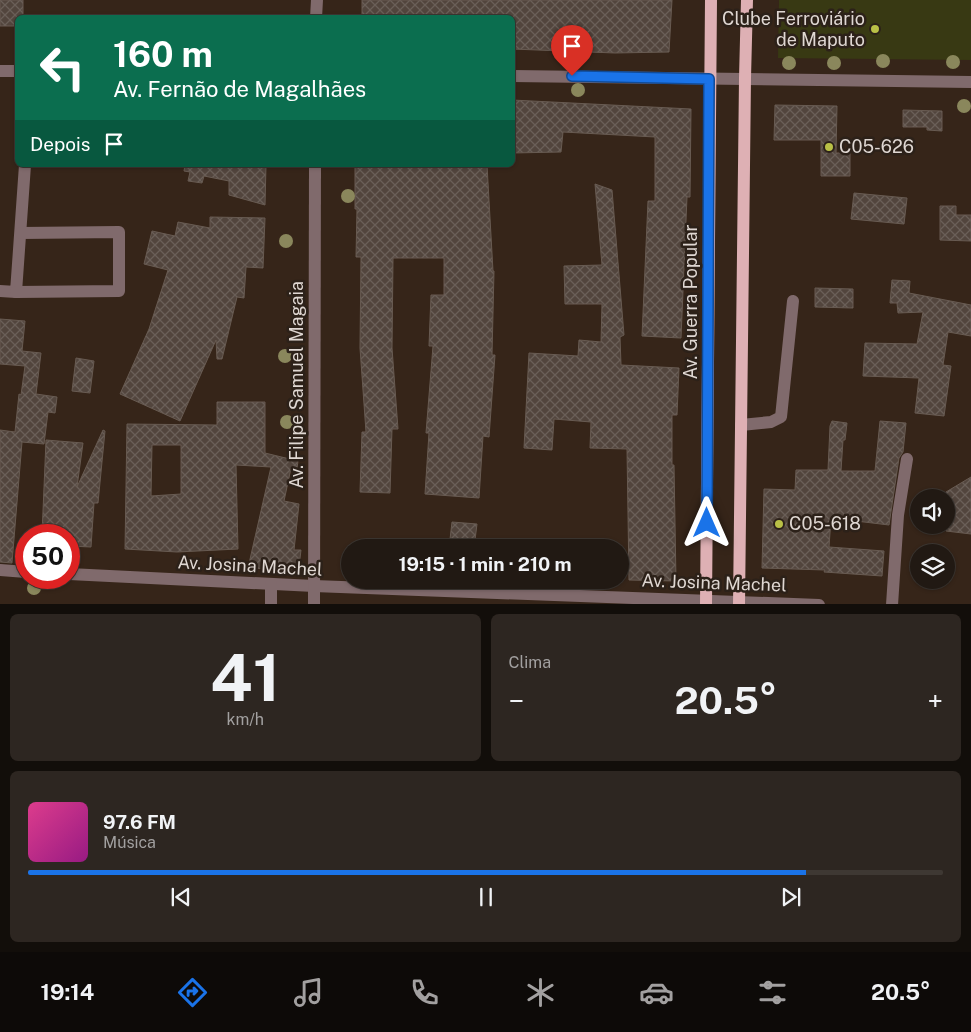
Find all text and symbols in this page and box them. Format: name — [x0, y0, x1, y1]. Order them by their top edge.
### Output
place label: Clube Ferroviário de Maputo — [722, 8, 865, 50]
marker: Clube Ferroviário de Maputo — [869, 23, 881, 35]
pin — [551, 25, 593, 76]
icon: arrive — [558, 32, 586, 60]
text: 160 m — [113, 34, 213, 75]
icon: left — [30, 35, 95, 100]
text: Av. Fernão de Magalhães — [113, 76, 366, 102]
icon: arrive — [100, 130, 128, 158]
text: Depois — [30, 133, 90, 155]
place label: C05-626 — [839, 136, 914, 157]
marker: C05-626 — [823, 141, 835, 153]
street label: Av. Guerra Popular — [680, 224, 701, 380]
street label: Av. Filipe Samuel Magaia — [286, 281, 307, 489]
map controls — [910, 489, 955, 589]
button: sound — [910, 489, 955, 534]
position arrow — [680, 496, 732, 548]
place label: C05-618 — [789, 513, 861, 534]
marker: C05-618 — [773, 518, 785, 530]
speed limit sign: 50 — [15, 524, 80, 589]
button: layers — [910, 544, 955, 589]
street label: Av. Josina Machel — [177, 551, 323, 580]
text: 19:15 · 1 min · 210 m — [398, 553, 572, 575]
street label: Av. Josina Machel — [641, 569, 787, 596]
text: 41 — [210, 639, 280, 716]
text: Clima — [509, 653, 551, 672]
text: 20.5° — [674, 678, 777, 723]
text: − — [509, 684, 524, 717]
text: + — [927, 684, 943, 717]
text: km/h — [226, 710, 264, 729]
text: 97.6 FM — [103, 811, 176, 833]
text: Música — [103, 833, 156, 852]
icon: previous — [167, 883, 195, 911]
icon: pause — [472, 883, 500, 911]
icon: next — [777, 883, 805, 911]
icon: directions — [175, 975, 210, 1010]
icon: music — [291, 975, 326, 1010]
icon: phone — [407, 975, 442, 1010]
icon: climate — [523, 975, 558, 1010]
icon: car — [639, 975, 674, 1010]
icon: filters — [755, 975, 790, 1010]
text: 19:14 — [40, 979, 94, 1005]
text: 20.5° — [871, 979, 930, 1005]

